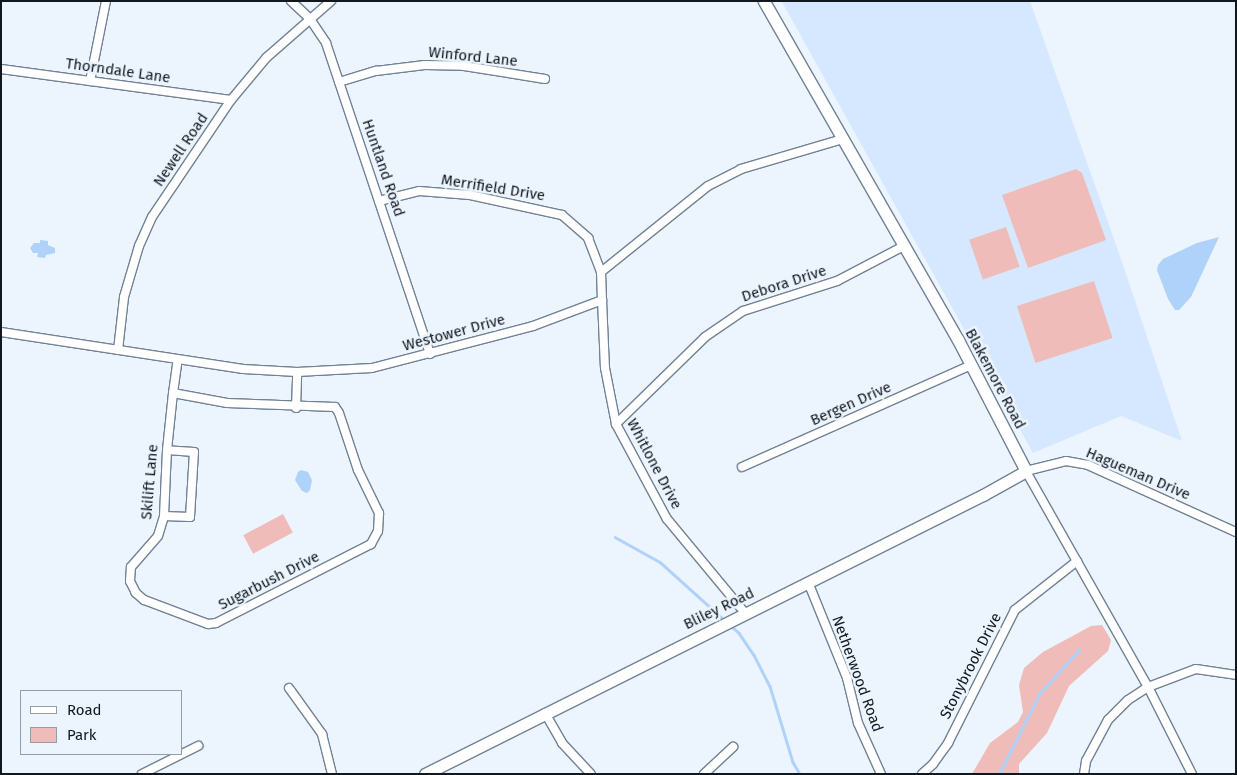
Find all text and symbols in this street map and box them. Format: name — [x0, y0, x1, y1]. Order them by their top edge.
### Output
street label: Winford Lane — [427, 43, 519, 71]
street label: Thorndale Lane — [64, 55, 172, 87]
street label: Newell Road — [150, 110, 212, 190]
street label: Huntland Road — [358, 117, 408, 219]
street label: Merrifield Drive — [440, 171, 546, 205]
street label: Debora Drive — [739, 262, 829, 306]
street label: Westower Drive — [401, 311, 507, 355]
street label: Blakemore Road — [961, 326, 1029, 432]
street label: Bergen Drive — [808, 378, 894, 430]
street label: Whitlone Drive — [623, 416, 685, 512]
street label: Skilift Lane — [138, 444, 162, 520]
street label: Hagueman Drive — [1083, 444, 1193, 504]
street label: Sugarbush Drive — [215, 548, 323, 614]
street label: Bliley Road — [681, 584, 757, 634]
street label: Stonybrook Drive — [936, 610, 1006, 722]
street label: Netherwood Road — [828, 613, 886, 735]
legend — [20, 690, 182, 755]
text: Road — [67, 701, 102, 719]
text: Park — [67, 726, 97, 744]

